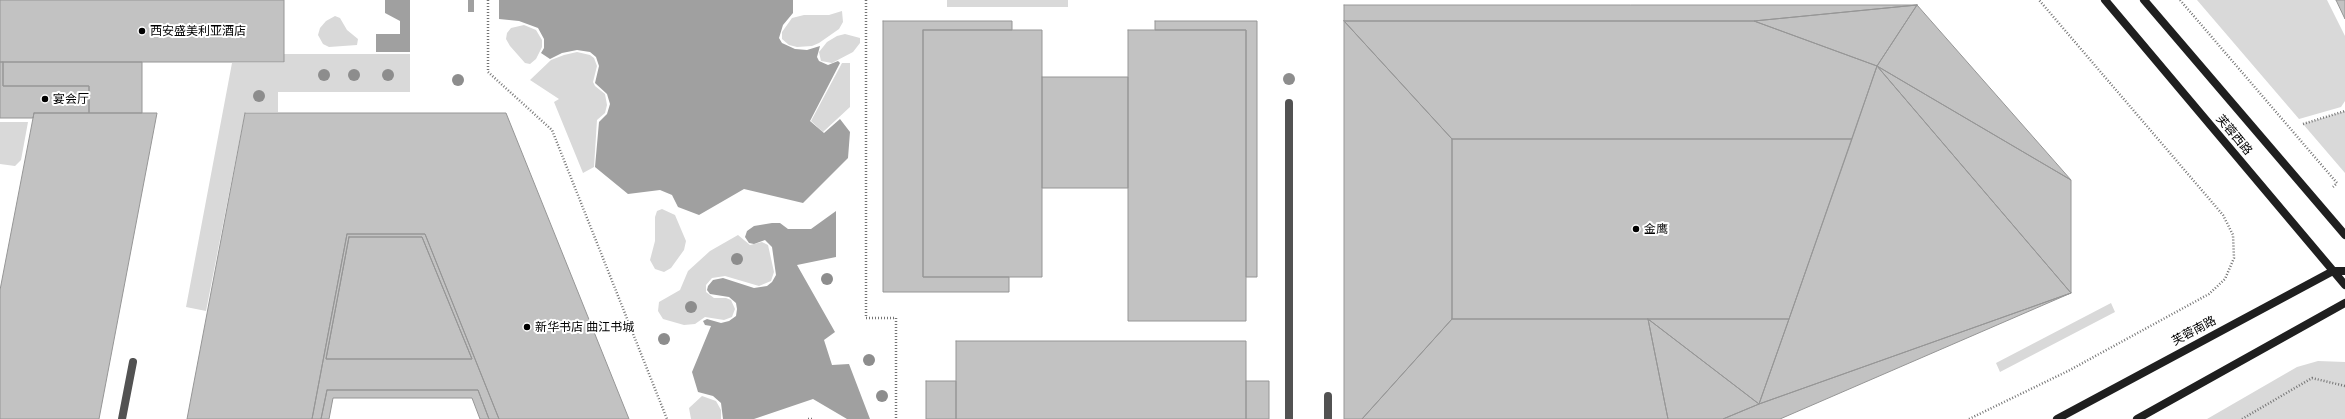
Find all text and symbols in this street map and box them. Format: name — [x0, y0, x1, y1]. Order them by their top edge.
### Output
place label: 西安盛美利亚酒店 — [150, 24, 246, 38]
marker: 西安盛美利亚酒店 — [137, 26, 147, 36]
place label: 宴会厅 — [53, 92, 89, 106]
marker: 宴会厅 — [40, 94, 50, 104]
street label: 芙蓉西路 — [2213, 112, 2255, 158]
place label: 金鹰 — [1644, 222, 1668, 236]
marker: 金鹰 — [1631, 224, 1641, 234]
street label: 芙蓉南路 — [2169, 313, 2219, 349]
place label: 新华书店 曲江书城 — [535, 320, 634, 334]
marker: 新华书店 曲江书城 — [522, 322, 532, 332]

